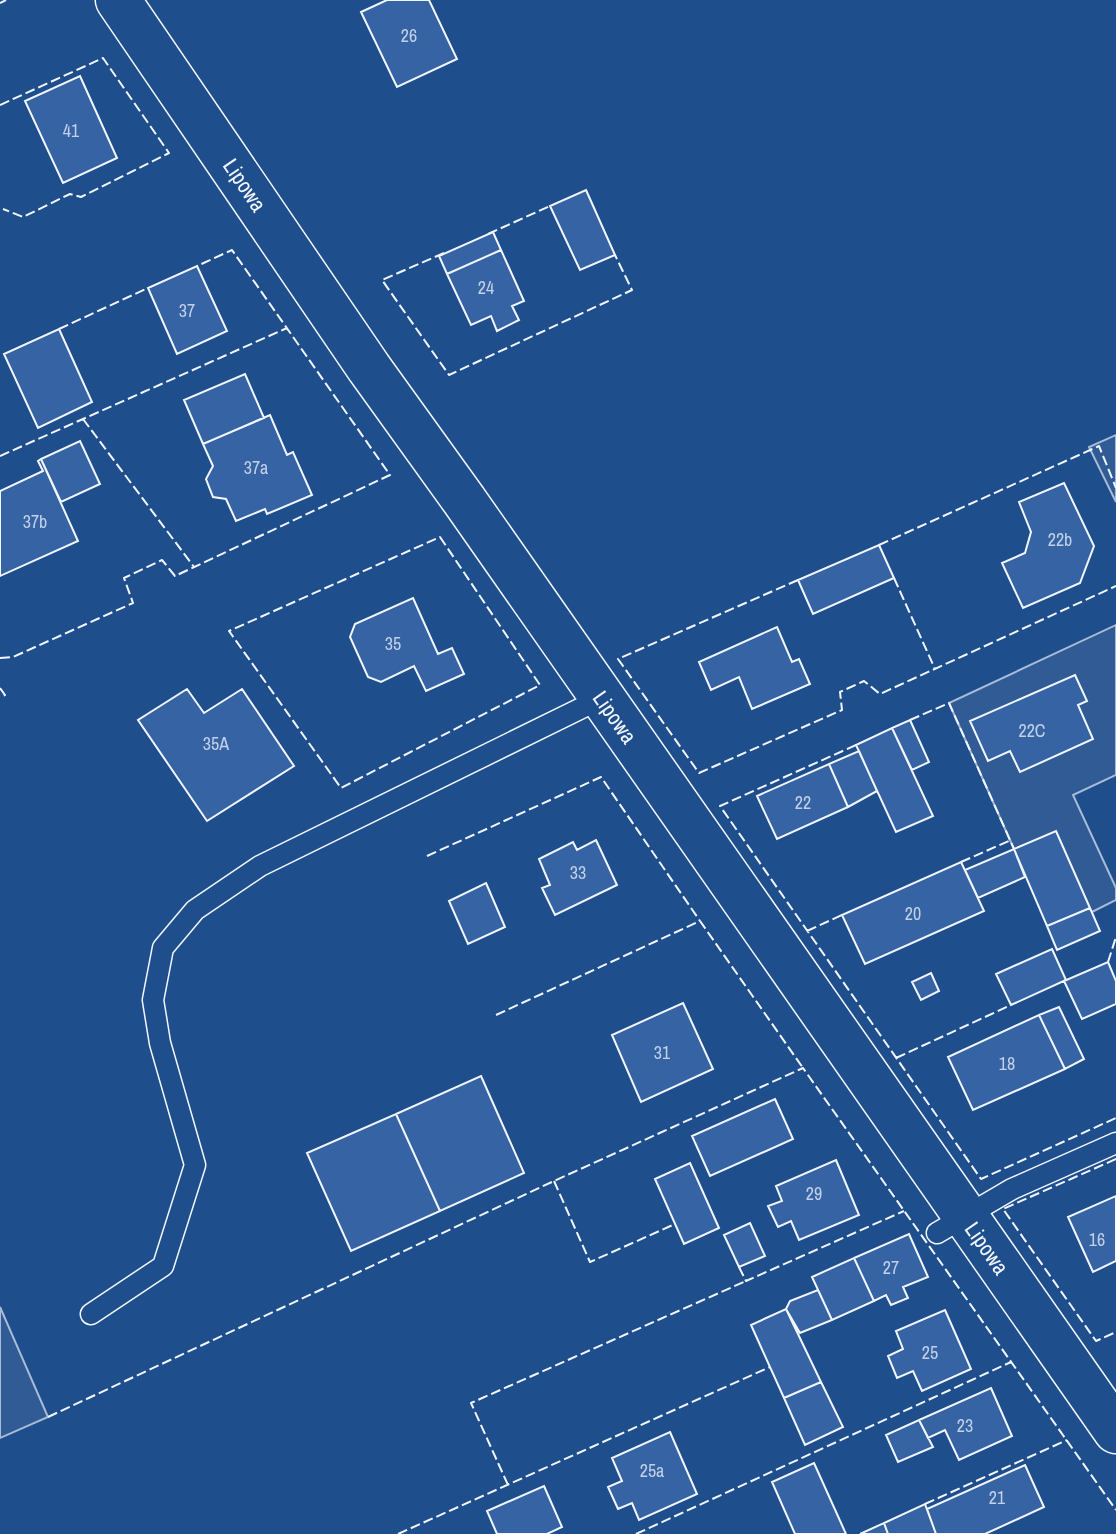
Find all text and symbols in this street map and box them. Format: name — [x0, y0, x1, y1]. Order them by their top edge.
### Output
house number: 26 — [401, 23, 417, 48]
house number: 41 — [63, 118, 80, 143]
street label: Lipowa — [216, 152, 274, 218]
house number: 24 — [478, 275, 494, 300]
house number: 37 — [179, 298, 195, 323]
house number: 37a — [244, 455, 268, 480]
house number: 37b — [23, 509, 47, 534]
house number: 22b — [1048, 527, 1072, 552]
house number: 35 — [385, 631, 401, 656]
street label: Lipowa — [586, 685, 644, 749]
house number: 22C — [1018, 718, 1046, 743]
house number: 35A — [203, 731, 229, 756]
house number: 22 — [795, 790, 811, 815]
house number: 33 — [570, 860, 586, 885]
house number: 20 — [905, 901, 921, 926]
house number: 31 — [654, 1040, 671, 1065]
house number: 18 — [999, 1051, 1015, 1076]
house number: 29 — [806, 1181, 822, 1206]
street label: Lipowa — [958, 1216, 1016, 1280]
house number: 16 — [1089, 1227, 1105, 1252]
house number: 27 — [883, 1255, 899, 1280]
house number: 25 — [922, 1340, 938, 1365]
house number: 23 — [957, 1413, 973, 1438]
house number: 25a — [640, 1458, 664, 1483]
house number: 21 — [989, 1485, 1006, 1510]

